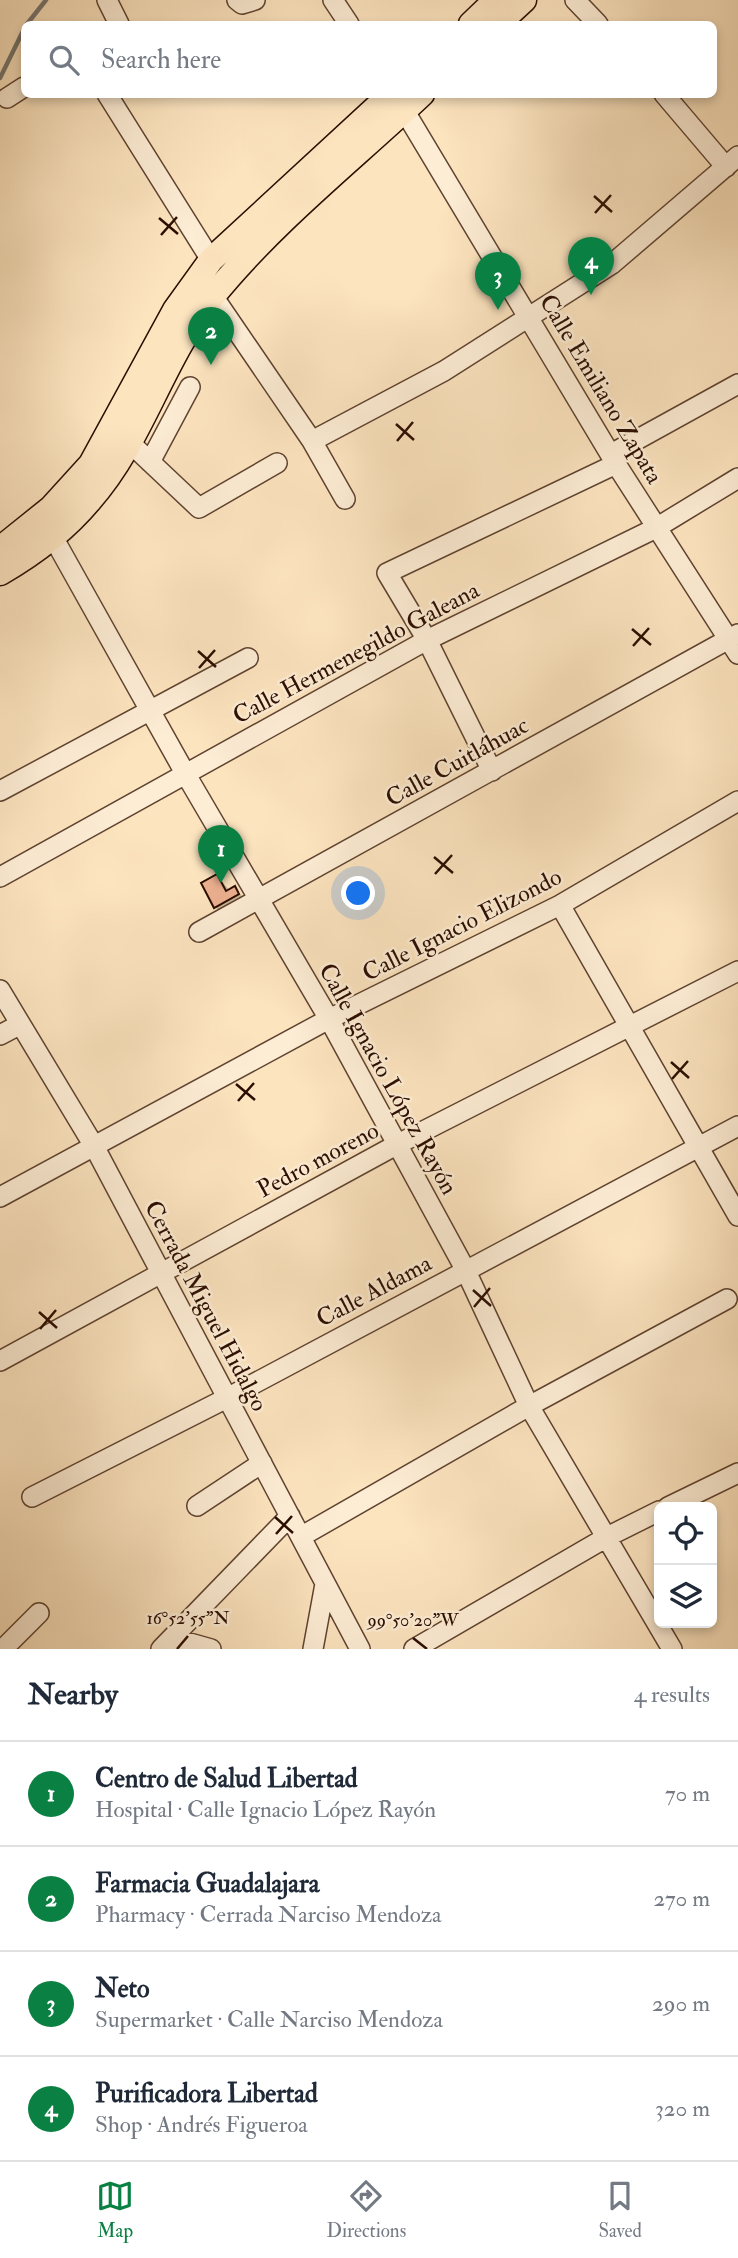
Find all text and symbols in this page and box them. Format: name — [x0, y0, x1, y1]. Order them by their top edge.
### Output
search box — [21, 21, 717, 98]
icon: search — [45, 41, 83, 79]
text: Search here — [101, 44, 221, 76]
pin: 4 — [568, 237, 614, 295]
pin: 3 — [475, 252, 521, 310]
street label: Calle Emiliano Zapata — [532, 289, 670, 490]
pin: 2 — [188, 307, 234, 365]
street label: Calle Hermenegildo Galeana — [227, 574, 486, 731]
street label: Calle Cuitláhuac — [380, 710, 534, 814]
pin: 1 — [198, 825, 244, 883]
street label: Calle Ignacio Elizondo — [357, 861, 567, 989]
your location — [341, 876, 375, 910]
street label: Calle Ignacio López Rayón — [311, 958, 465, 1200]
street label: Pedro moreno — [252, 1115, 384, 1205]
street label: Cerrada Miguel Hidalgo — [137, 1195, 275, 1417]
street label: Calle Aldama — [311, 1247, 438, 1334]
map controls — [654, 1502, 717, 1628]
button: locate — [654, 1502, 717, 1565]
button: layers — [654, 1565, 717, 1628]
text: 16°52'55"N — [146, 1607, 230, 1630]
text: 99°50'20"W — [366, 1609, 459, 1632]
text: Nearby — [28, 1676, 118, 1713]
text: 4 results — [634, 1680, 710, 1709]
text: Centro de Salud Libertad — [95, 1763, 358, 1795]
text: 1 — [47, 1779, 55, 1808]
text: 70 m — [665, 1779, 710, 1808]
text: Hospital · Calle Ignacio López Rayón — [95, 1795, 436, 1824]
text: Farmacia Guadalajara — [95, 1868, 319, 1900]
text: 2 — [45, 1884, 57, 1913]
text: 270 m — [653, 1884, 710, 1913]
text: Pharmacy · Cerrada Narciso Mendoza — [95, 1900, 442, 1929]
text: Neto — [95, 1973, 149, 2005]
text: 3 — [47, 1989, 55, 2018]
text: 290 m — [652, 1989, 710, 2018]
text: Supermarket · Calle Narciso Mendoza — [95, 2005, 443, 2034]
text: Purificadora Libertad — [95, 2078, 318, 2110]
text: 4 — [45, 2094, 57, 2123]
text: 320 m — [655, 2094, 710, 2123]
text: Shop · Andrés Figueroa — [95, 2110, 308, 2139]
tab: Map — [96, 2177, 134, 2243]
tab: Directions — [326, 2177, 406, 2243]
tab: Saved — [598, 2177, 642, 2243]

